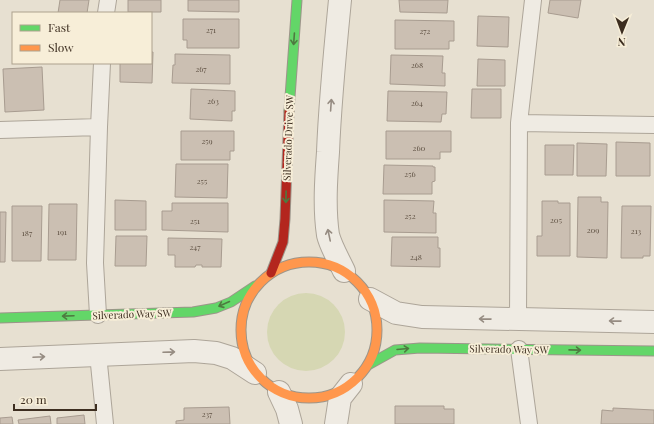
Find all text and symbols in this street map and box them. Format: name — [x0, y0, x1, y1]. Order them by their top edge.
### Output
legend — [12, 12, 152, 64]
north arrow — [602, 12, 642, 52]
text: Fast — [48, 19, 71, 35]
house number: 271 — [206, 24, 216, 35]
house number: 272 — [420, 25, 431, 36]
one-way arrow — [290, 32, 297, 45]
text: N — [618, 35, 626, 50]
text: Slow — [48, 39, 74, 55]
house number: 268 — [411, 59, 423, 70]
house number: 267 — [195, 63, 207, 74]
street label: Silverado Drive SW — [280, 94, 297, 181]
house number: 263 — [207, 95, 219, 106]
house number: 264 — [411, 97, 423, 108]
one-way arrow — [327, 99, 334, 112]
house number: 259 — [201, 135, 213, 146]
house number: 260 — [413, 142, 426, 153]
house number: 256 — [404, 168, 416, 179]
house number: 255 — [197, 175, 207, 186]
one-way arrow — [282, 190, 290, 203]
house number: 252 — [405, 210, 416, 221]
house number: 205 — [550, 214, 562, 225]
house number: 251 — [190, 215, 200, 226]
house number: 209 — [587, 224, 599, 235]
house number: 213 — [631, 225, 642, 236]
house number: 191 — [57, 226, 67, 237]
house number: 187 — [22, 227, 33, 238]
one-way arrow — [325, 229, 333, 242]
house number: 247 — [190, 241, 201, 252]
house number: 248 — [410, 251, 422, 262]
one-way arrow — [219, 301, 231, 309]
street label: Silverado Way SW — [92, 306, 173, 322]
one-way arrow — [62, 312, 75, 320]
one-way arrow — [479, 315, 492, 322]
one-way arrow — [609, 318, 622, 325]
street label: Silverado Way SW — [469, 341, 550, 357]
one-way arrow — [396, 346, 409, 353]
one-way arrow — [568, 346, 581, 353]
one-way arrow — [162, 348, 175, 356]
one-way arrow — [32, 353, 45, 361]
scale bar — [14, 386, 96, 412]
text: 20 m — [20, 391, 47, 407]
house number: 237 — [202, 408, 213, 419]

